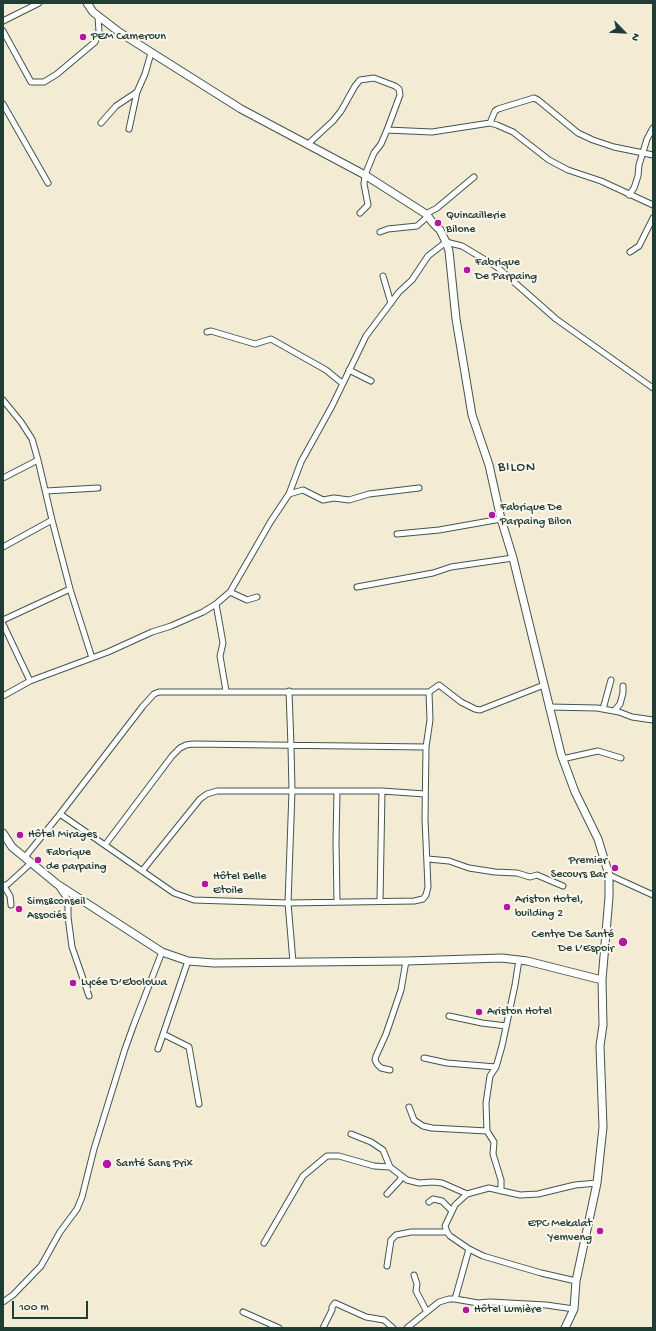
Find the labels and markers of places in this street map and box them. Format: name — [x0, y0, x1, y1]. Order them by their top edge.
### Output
place label: PEM Cameroun — [91, 30, 166, 44]
marker: PEM Cameroun — [78, 32, 88, 42]
place label: Quincaillerie Bilone — [446, 209, 506, 237]
marker: Quincaillerie Bilone — [433, 218, 443, 228]
place label: Fabrique De Parpaing — [475, 256, 537, 284]
marker: Fabrique De Parpaing — [462, 265, 472, 275]
place label: Fabrique De Parpaing Bilon — [500, 501, 571, 529]
marker: Fabrique De Parpaing Bilon — [487, 510, 497, 520]
place label: Hôtel Mirages — [28, 828, 97, 842]
marker: Hôtel Mirages — [15, 830, 25, 840]
place label: Fabrique de parpaing — [46, 846, 107, 874]
place label: Premier Secours Bar — [551, 854, 607, 882]
marker: Fabrique de parpaing — [33, 855, 43, 865]
marker: Premier Secours Bar — [610, 863, 620, 873]
place label: Hôtel Belle Etoile — [213, 870, 266, 898]
marker: Hôtel Belle Etoile — [200, 879, 210, 889]
place label: Ariston Hotel, building 2 — [515, 893, 584, 921]
place label: Sims&conseil Associés — [27, 895, 86, 923]
marker: Ariston Hotel, building 2 — [502, 902, 512, 912]
marker: Sims&conseil Associés — [14, 904, 24, 914]
place label: Centre De Santé De L’Espoir — [532, 928, 614, 956]
marker: Centre De Santé De L’Espoir — [617, 936, 629, 948]
place label: Lycée D’Ebolowa — [81, 976, 167, 990]
marker: Lycée D’Ebolowa — [68, 978, 78, 988]
place label: Ariston Hotel — [487, 1005, 552, 1019]
marker: Ariston Hotel — [474, 1007, 484, 1017]
place label: Santé Sans Prix — [116, 1157, 193, 1171]
marker: Santé Sans Prix — [101, 1158, 113, 1170]
place label: EPC Mekalat Yemveng — [528, 1217, 592, 1245]
marker: EPC Mekalat Yemveng — [595, 1226, 605, 1236]
place label: Hôtel Lumière — [474, 1303, 541, 1317]
marker: Hôtel Lumière — [461, 1305, 471, 1315]

